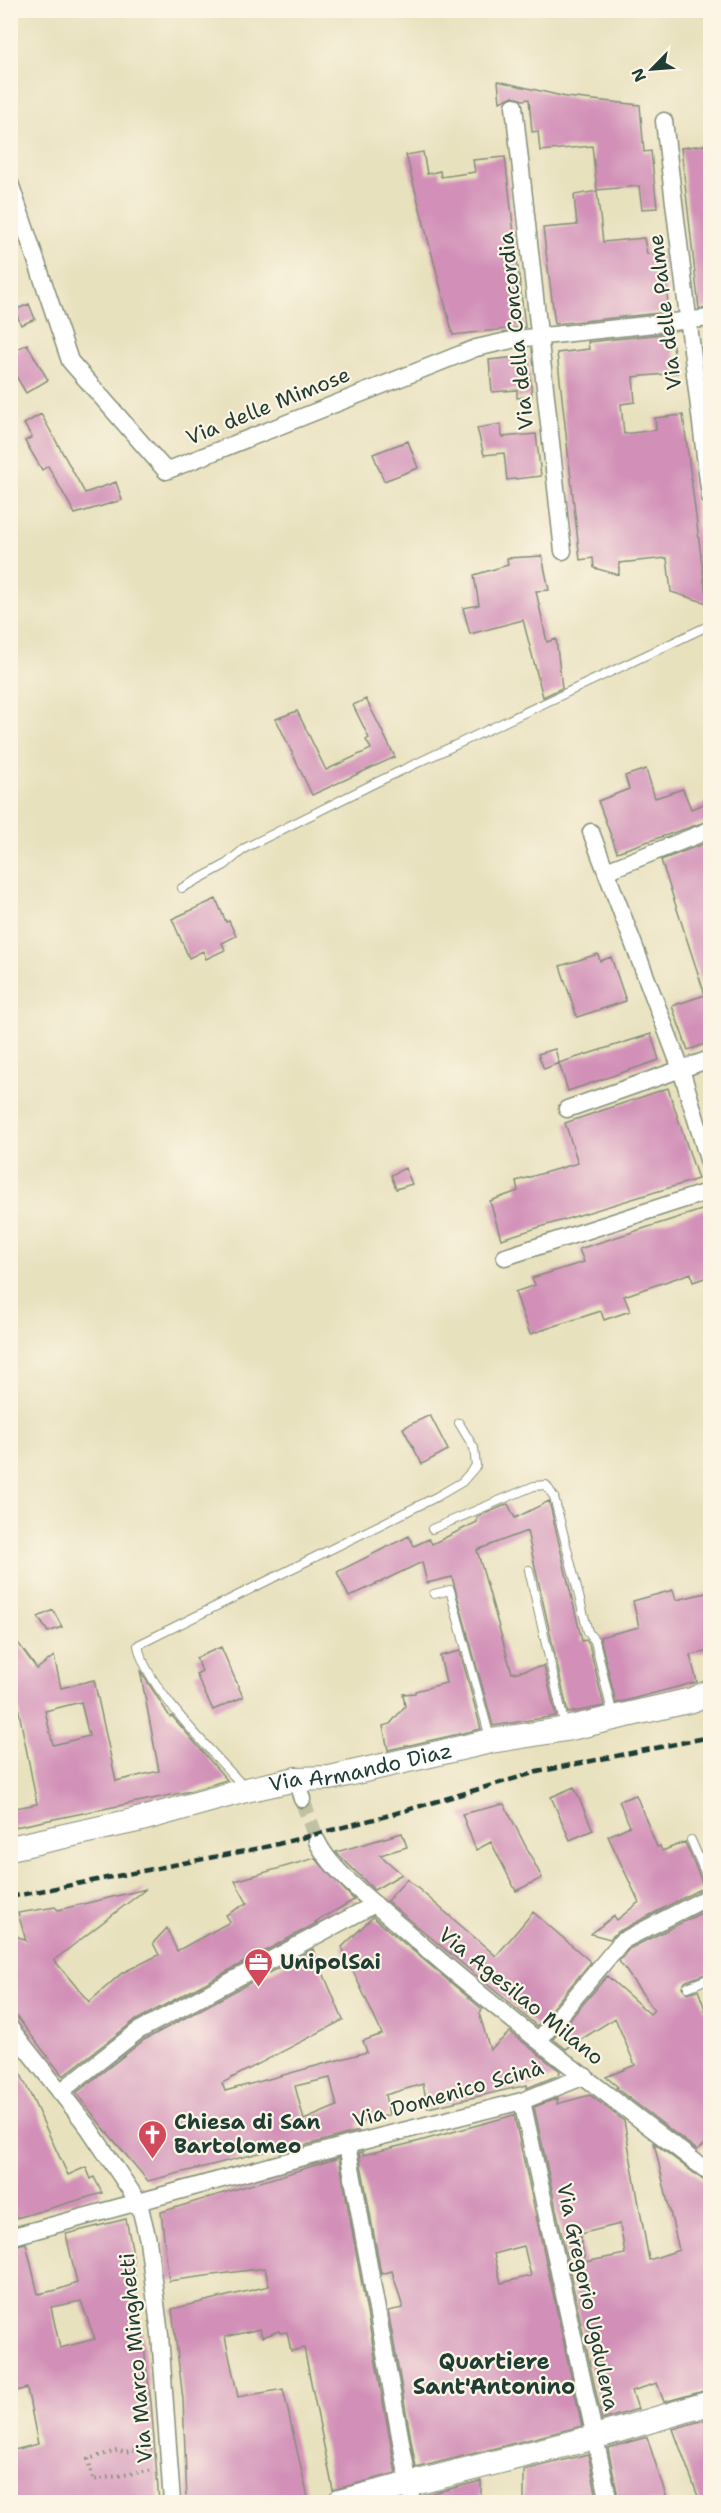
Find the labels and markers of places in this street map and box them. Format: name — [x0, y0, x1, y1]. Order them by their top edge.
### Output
office icon: UnipolSai — [243, 1946, 275, 1988]
place label: UnipolSai — [280, 1948, 381, 1976]
place label: Chiesa di San Bartolomeo — [174, 2108, 320, 2160]
church icon: Chiesa di San Bartolomeo — [137, 2118, 169, 2160]

